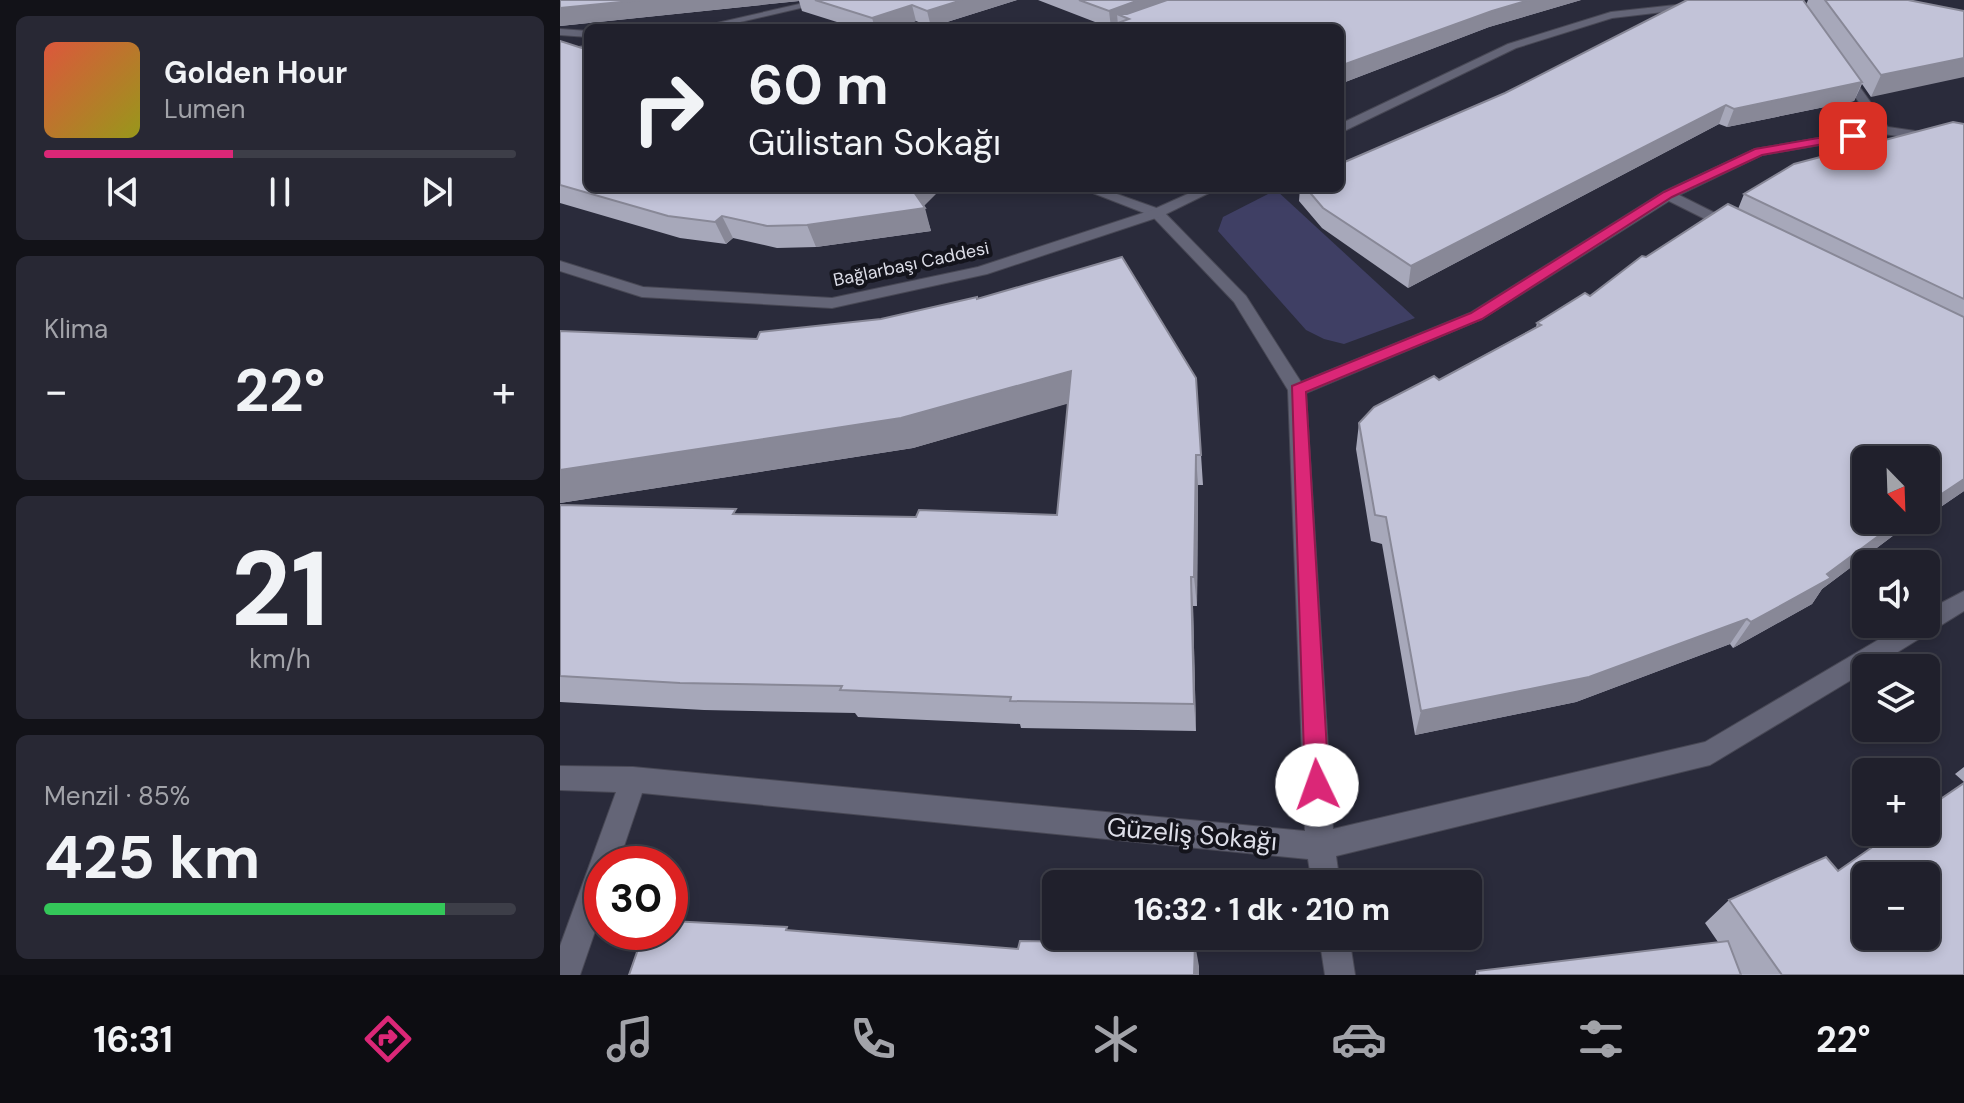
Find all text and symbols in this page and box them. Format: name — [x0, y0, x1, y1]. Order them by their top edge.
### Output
text: 60 m — [748, 48, 889, 121]
text: Golden Hour — [164, 53, 347, 92]
icon: right — [616, 56, 720, 160]
text: Lumen — [164, 92, 245, 126]
pin — [1819, 102, 1887, 170]
icon: arrive — [1831, 114, 1875, 158]
text: Gülistan Sokağı — [748, 119, 1001, 166]
icon: previous — [101, 170, 145, 214]
icon: pause — [258, 170, 302, 214]
icon: next — [415, 170, 459, 214]
street label: Bağlarbaşı Caddesi — [831, 236, 991, 292]
text: Klima — [44, 312, 108, 346]
text: 22° — [234, 351, 326, 430]
text: − — [44, 362, 68, 420]
text: + — [492, 362, 516, 420]
north arrow — [1852, 446, 1940, 534]
map controls — [1852, 446, 1940, 950]
text: 21 — [231, 522, 329, 657]
button: sound — [1852, 550, 1940, 638]
text: km/h — [249, 642, 311, 676]
button: layers — [1852, 654, 1940, 742]
position arrow — [1275, 743, 1359, 827]
button: + — [1852, 758, 1940, 846]
text: Menzil · 85% — [44, 779, 190, 813]
street label: Güzeliş Sokağı — [1105, 810, 1279, 858]
text: 425 km — [44, 818, 260, 897]
speed limit sign: 30 — [584, 846, 688, 950]
button: − — [1852, 862, 1940, 950]
text: 16:32 · 1 dk · 210 m — [1134, 890, 1390, 929]
icon: directions — [360, 1011, 416, 1067]
icon: music — [602, 1011, 658, 1067]
icon: phone — [845, 1011, 901, 1067]
icon: climate — [1088, 1011, 1144, 1067]
icon: car — [1331, 1011, 1387, 1067]
icon: filters — [1573, 1011, 1629, 1067]
text: 16:31 — [93, 1016, 173, 1063]
text: 22° — [1816, 1016, 1871, 1063]

